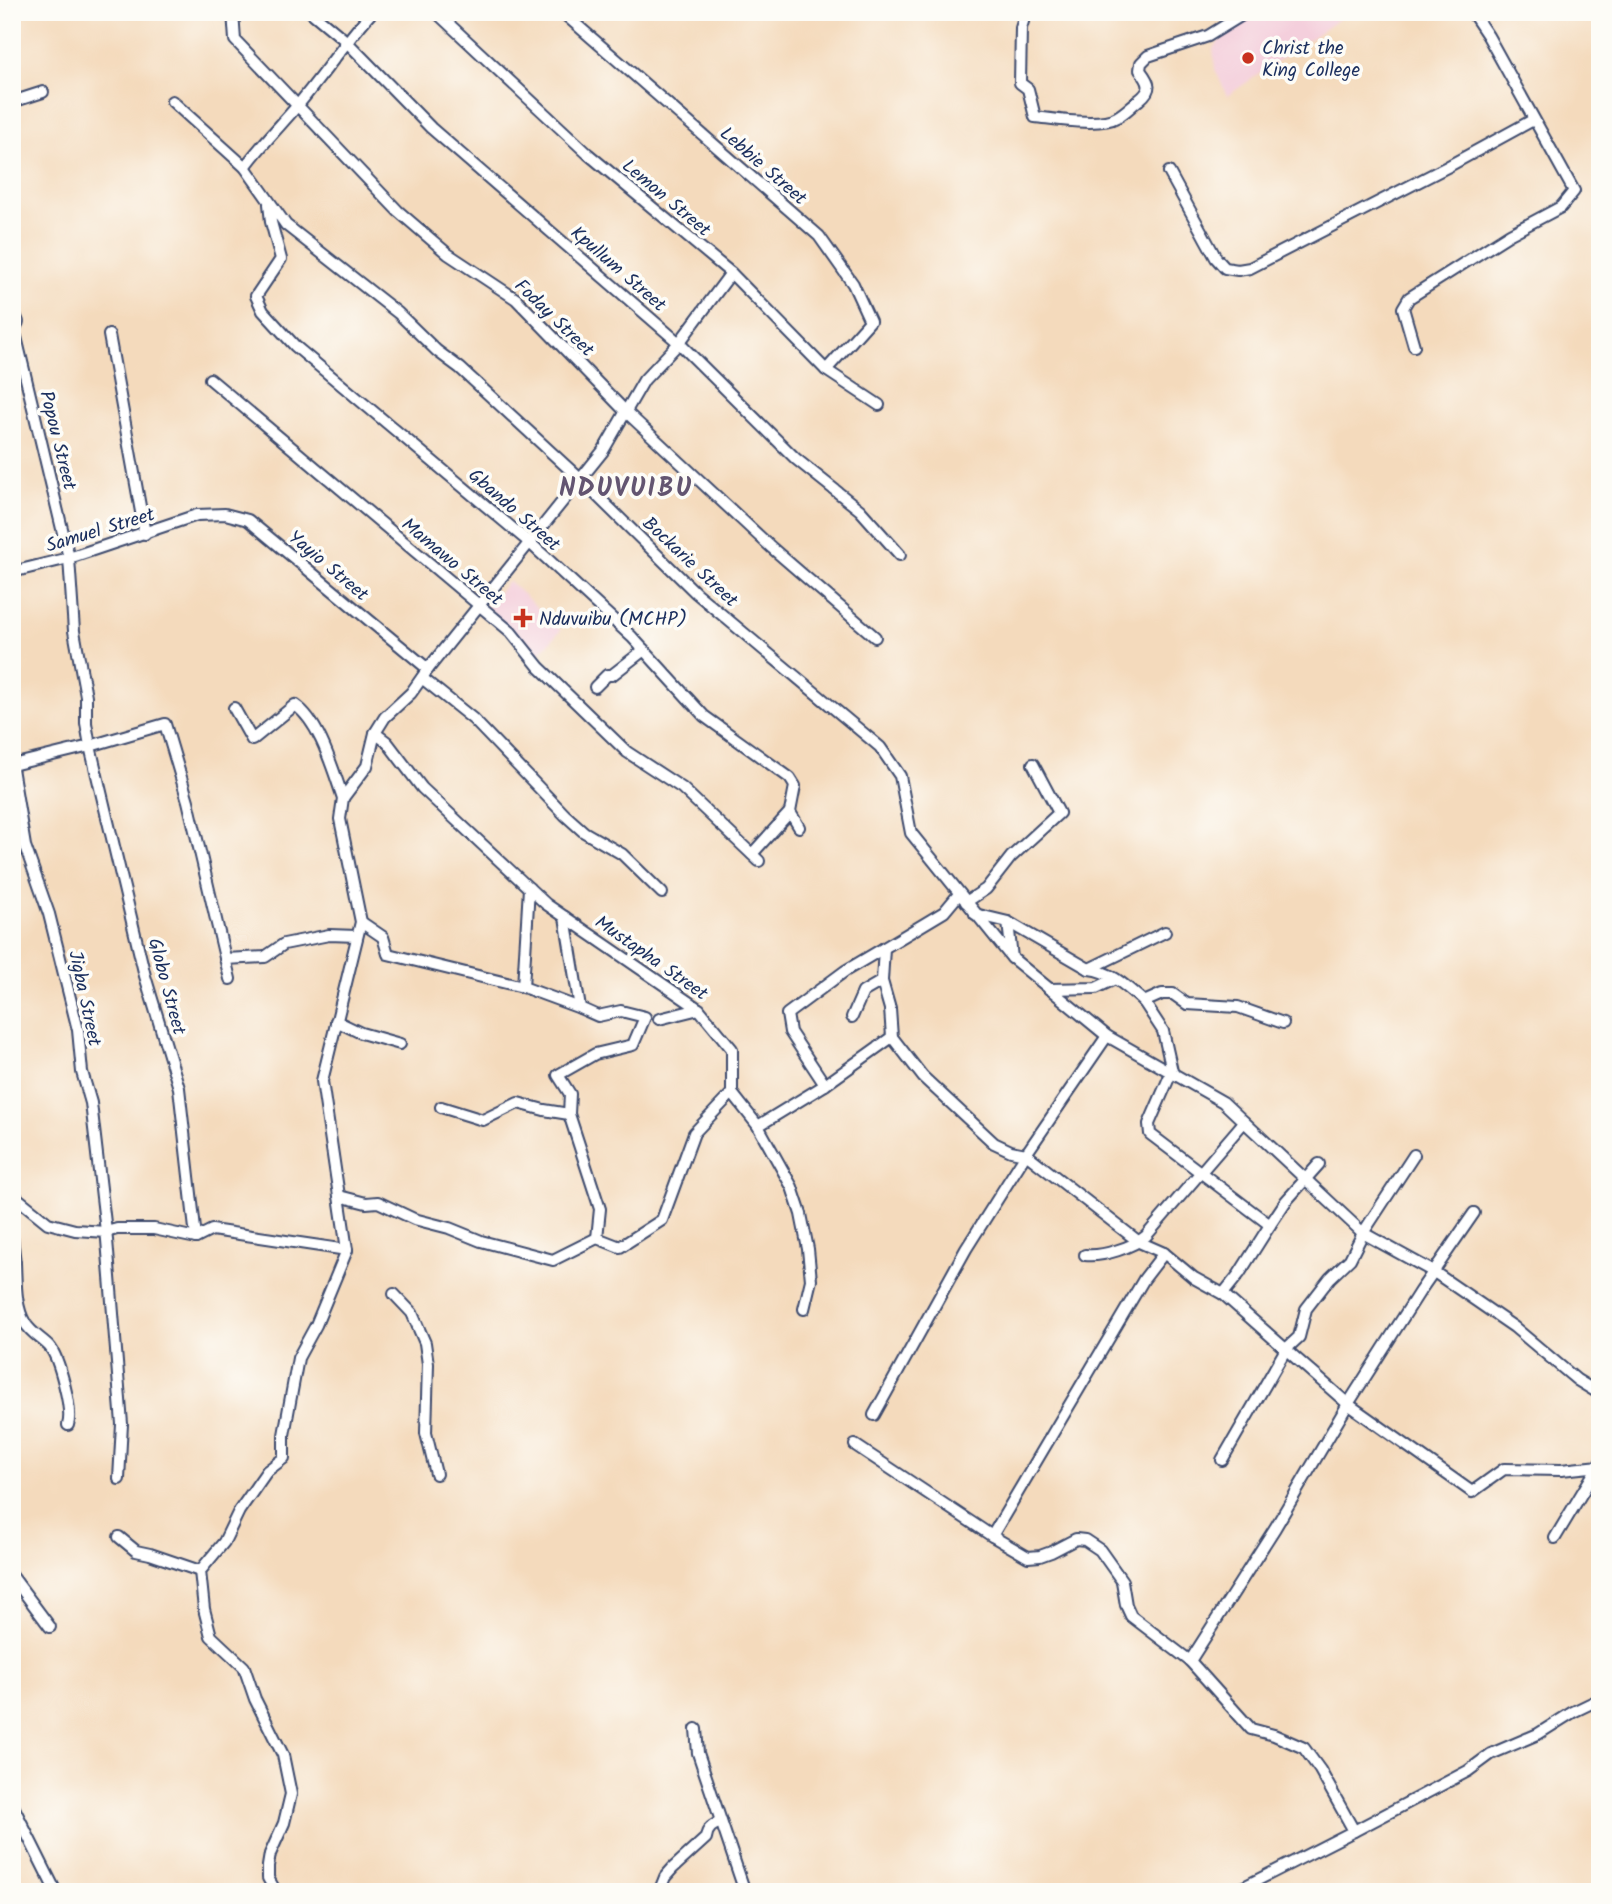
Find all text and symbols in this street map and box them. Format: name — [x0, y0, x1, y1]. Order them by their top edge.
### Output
place label: Christ the King College — [1262, 34, 1360, 86]
marker: Christ the King College — [1240, 50, 1256, 66]
street label: Lebbie Street — [712, 120, 814, 214]
street label: Lemon Street — [614, 152, 717, 245]
street label: Kpullum Street — [563, 219, 673, 320]
street label: Foday Street — [507, 272, 601, 365]
street label: Popou Street — [30, 388, 84, 494]
street label: Gbando Street — [461, 462, 567, 560]
district label: NDUVUIBU — [559, 468, 693, 510]
street label: Samuel Street — [43, 500, 159, 562]
street label: Bockarie Street — [635, 510, 745, 616]
street label: Mamawo Street — [394, 511, 510, 615]
street label: Yayio Street — [281, 524, 375, 610]
place label: Nduvuibu (MCHP) — [539, 605, 687, 635]
marker: Nduvuibu (MCHP) — [513, 608, 533, 628]
street label: Mustapha Street — [588, 908, 714, 1009]
street label: Globo Street — [139, 935, 194, 1039]
street label: Jigba Street — [59, 948, 109, 1050]

